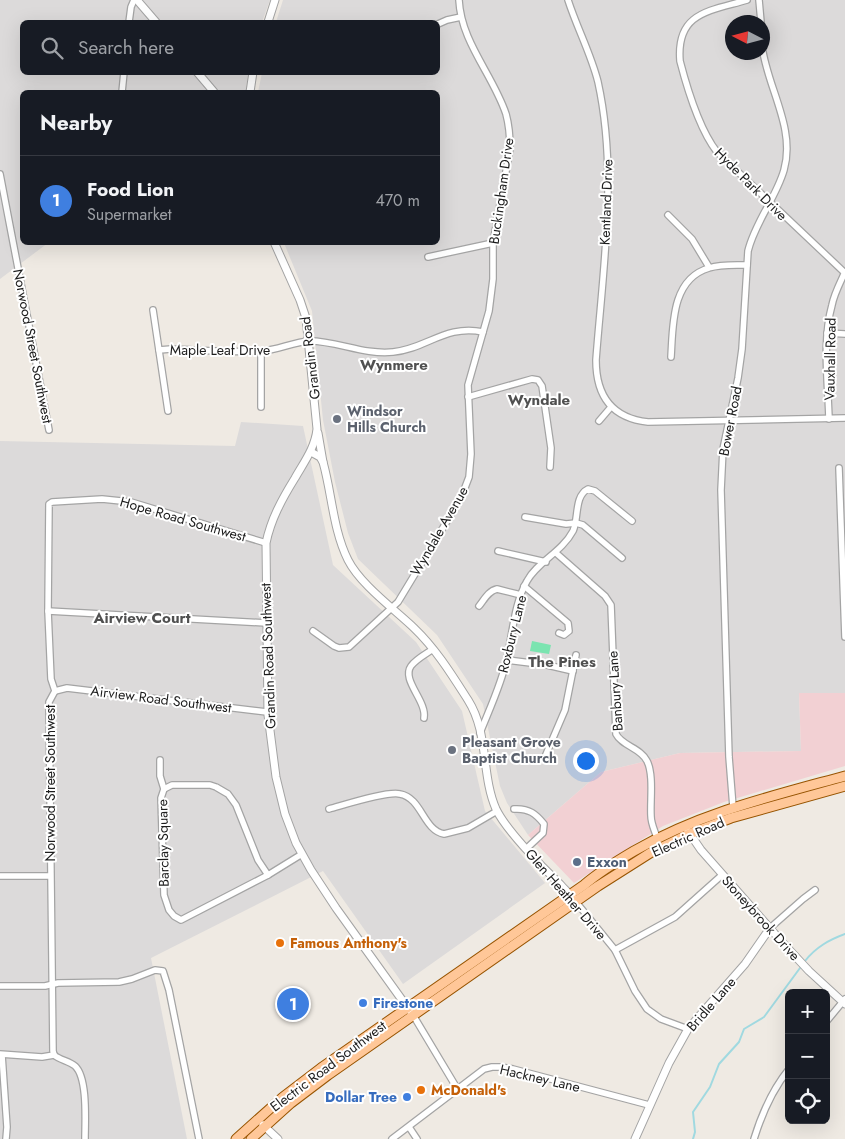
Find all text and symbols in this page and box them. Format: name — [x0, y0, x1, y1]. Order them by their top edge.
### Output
north arrow — [725, 15, 770, 60]
search box — [20, 20, 440, 75]
icon: search — [38, 34, 66, 62]
text: Search here — [78, 34, 174, 61]
text: Nearby — [40, 108, 112, 138]
street label: Buckingham Drive — [484, 136, 518, 246]
street label: Hyde Park Drive — [710, 143, 792, 225]
street label: Kentland Drive — [595, 159, 617, 245]
text: Food Lion — [87, 176, 174, 203]
text: 1 — [52, 189, 60, 212]
text: 470 m — [375, 189, 420, 212]
text: Supermarket — [87, 203, 172, 226]
street label: Norwood Street Southwest — [8, 267, 58, 426]
street label: Grandin Road — [295, 316, 325, 400]
street label: Vauxhall Road — [819, 317, 841, 401]
street label: Maple Leaf Drive — [170, 340, 270, 360]
district label: Wynmere — [360, 354, 428, 376]
street label: Bower Road — [713, 384, 747, 458]
district label: Wyndale — [508, 389, 571, 411]
place label: Windsor Hills Church — [347, 401, 426, 437]
marker: Windsor Hills Church — [331, 413, 343, 425]
street label: Wyndale Avenue — [405, 483, 473, 579]
street label: Hope Road Southwest — [118, 491, 249, 547]
street label: Grandin Road Southwest — [255, 582, 281, 729]
street label: Roxbury Lane — [493, 593, 531, 675]
district label: Airview Court — [92, 607, 191, 629]
street label: Banbury Lane — [602, 650, 628, 732]
district label: The Pines — [528, 651, 596, 673]
street label: Airview Road Southwest — [89, 680, 233, 718]
street label: Norwood Street Southwest — [40, 704, 60, 861]
place label: Pleasant Grove Baptist Church — [462, 732, 561, 768]
marker: Pleasant Grove Baptist Church — [446, 744, 458, 756]
your location — [573, 748, 599, 774]
street label: Barclay Square — [152, 799, 174, 887]
street label: Electric Road — [648, 812, 728, 862]
street label: Glen Heather Drive — [521, 844, 611, 944]
place label: Exxon — [587, 852, 627, 872]
marker: Exxon — [571, 856, 583, 868]
street label: Stoneybrook Drive — [717, 871, 805, 965]
place label: Famous Anthony's — [290, 933, 407, 953]
marker: Famous Anthony's — [274, 937, 286, 949]
street label: Bridle Lane — [682, 972, 740, 1036]
pin: 1 — [277, 985, 309, 1023]
map controls — [785, 989, 830, 1124]
button: + — [785, 989, 830, 1034]
place label: Firestone — [373, 993, 433, 1013]
marker: Firestone — [357, 997, 369, 1009]
street label: Electric Road Southwest — [266, 1015, 391, 1116]
button: − — [785, 1034, 830, 1079]
street label: Hackney Lane — [498, 1059, 582, 1097]
button: locate — [785, 1079, 830, 1124]
place label: McDonald's — [431, 1080, 507, 1100]
marker: McDonald's — [415, 1084, 427, 1096]
place label: Dollar Tree — [325, 1087, 397, 1107]
marker: Dollar Tree — [401, 1091, 413, 1103]

